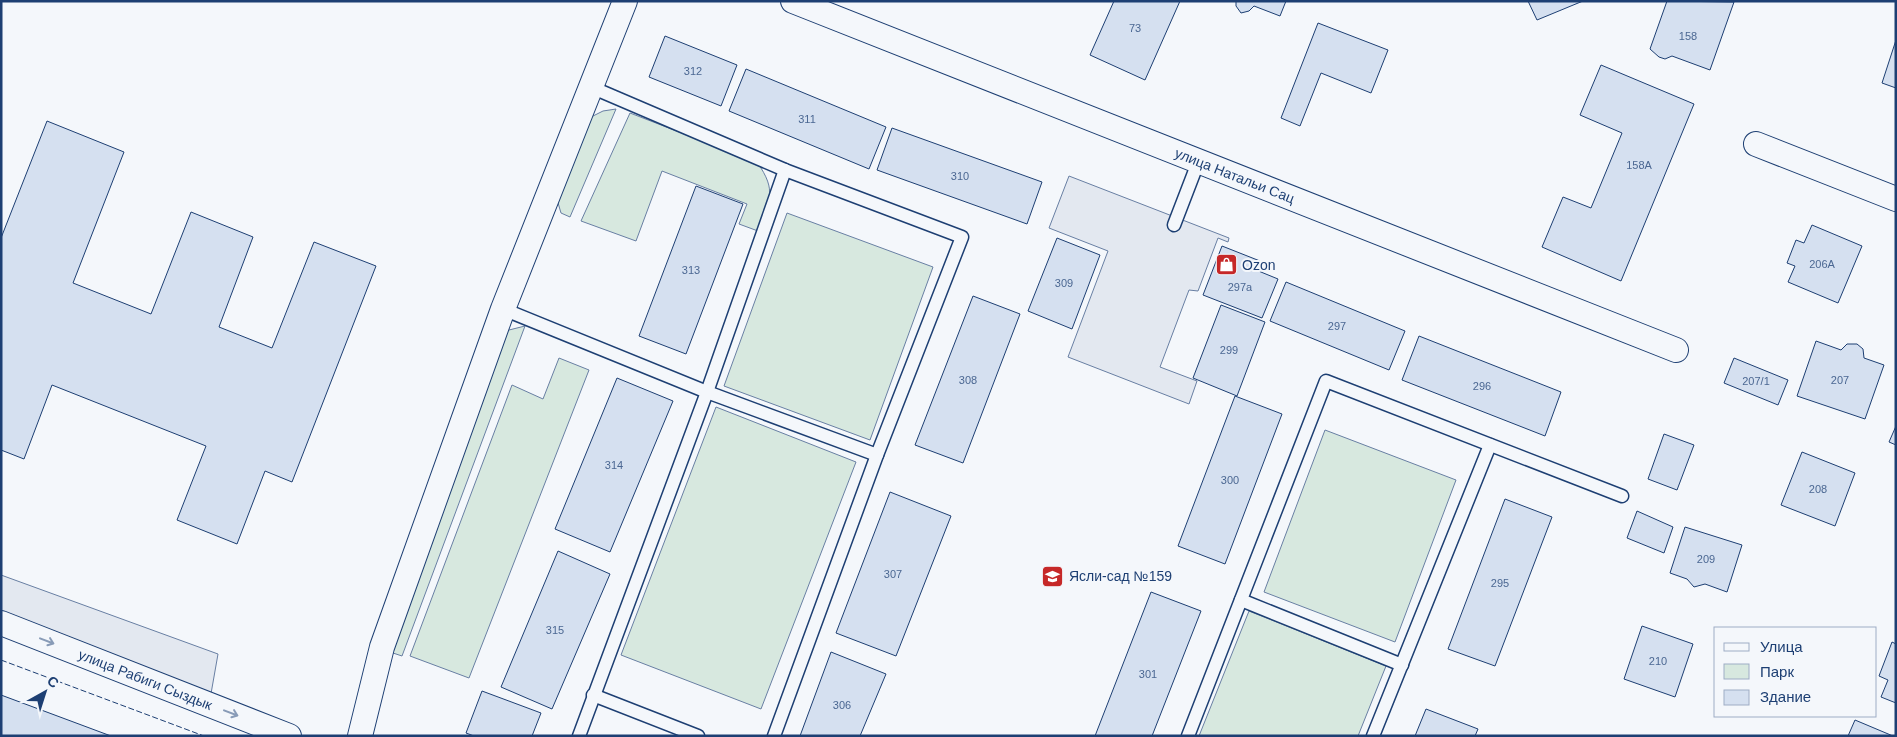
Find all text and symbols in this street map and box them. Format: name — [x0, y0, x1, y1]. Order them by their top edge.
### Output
house number: 73 — [1129, 22, 1141, 34]
house number: 158 — [1679, 30, 1697, 42]
house number: 312 — [684, 65, 702, 77]
house number: 311 — [798, 113, 816, 125]
street label: улица Натальи Сац — [1173, 145, 1297, 206]
house number: 158А — [1626, 159, 1653, 171]
house number: 310 — [951, 170, 969, 182]
shop icon: Ozon — [1214, 253, 1238, 277]
place label: Ozon — [1242, 257, 1275, 273]
house number: 206А — [1809, 258, 1836, 270]
house number: 313 — [682, 264, 700, 276]
house number: 309 — [1055, 277, 1073, 289]
house number: 297а — [1228, 281, 1253, 293]
house number: 297 — [1328, 320, 1346, 332]
house number: 299 — [1220, 344, 1238, 356]
house number: 308 — [959, 374, 977, 386]
house number: 207 — [1831, 374, 1849, 386]
house number: 207/1 — [1742, 375, 1770, 387]
house number: 296 — [1473, 380, 1491, 392]
house number: 314 — [605, 459, 623, 471]
house number: 300 — [1221, 474, 1239, 486]
house number: 208 — [1809, 483, 1827, 495]
house number: 209 — [1697, 553, 1715, 565]
school or university icon: Ясли-сад №159 — [1041, 564, 1065, 588]
house number: 307 — [884, 568, 902, 580]
place label: Ясли-сад №159 — [1069, 568, 1172, 584]
house number: 295 — [1491, 577, 1509, 589]
house number: 315 — [546, 624, 564, 636]
legend — [1714, 627, 1877, 717]
one-way arrow — [38, 637, 54, 646]
text: Улица — [1760, 638, 1803, 655]
street label: улица Рабиги Сыздык — [76, 646, 215, 713]
house number: 210 — [1649, 655, 1667, 667]
text: Парк — [1760, 663, 1794, 680]
north arrow — [20, 667, 70, 717]
house number: 301 — [1139, 668, 1157, 680]
text: С — [44, 672, 62, 691]
text: Здание — [1760, 688, 1811, 705]
house number: 306 — [833, 699, 851, 711]
one-way arrow — [222, 709, 238, 718]

